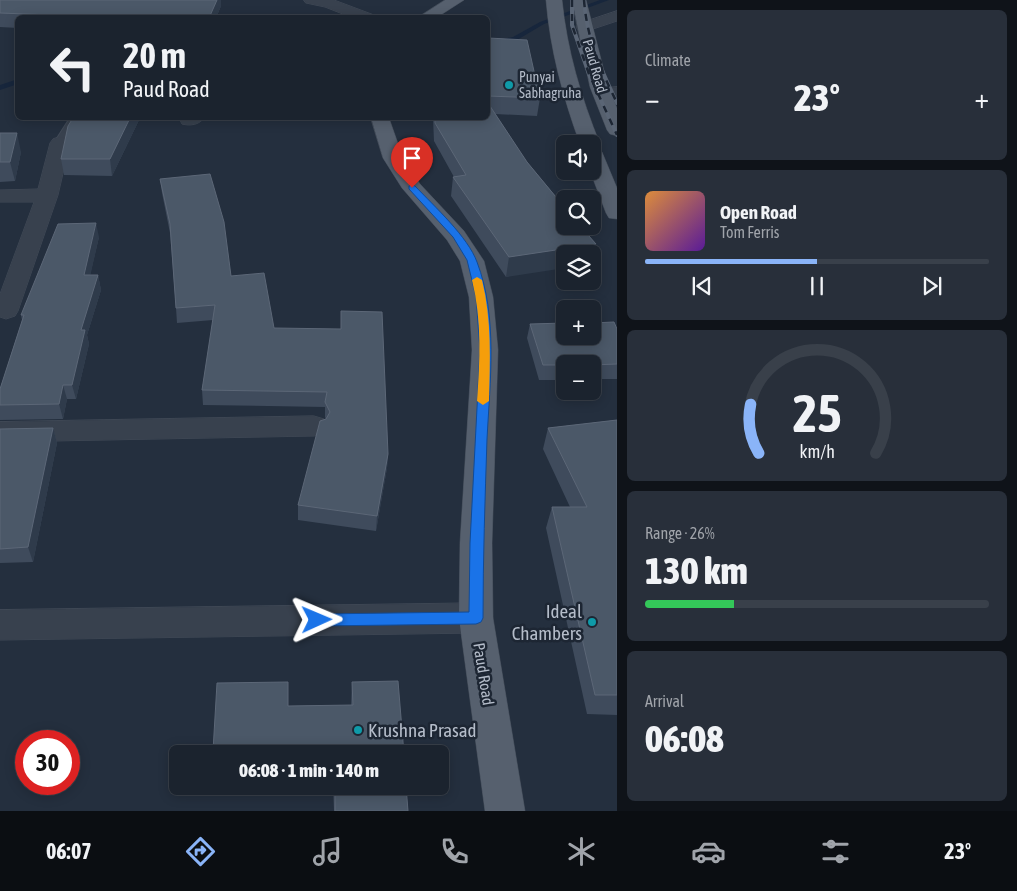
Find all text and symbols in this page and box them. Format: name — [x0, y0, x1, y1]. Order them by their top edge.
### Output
icon: left — [40, 35, 105, 100]
text: 20 m — [123, 35, 186, 75]
street label: Paud Road — [580, 37, 610, 95]
text: Climate — [645, 51, 691, 69]
place label: Punyai Sabhagruha — [519, 69, 582, 101]
text: Paud Road — [123, 76, 210, 102]
text: 23° — [794, 76, 840, 119]
marker: Punyai Sabhagruha — [503, 79, 515, 91]
text: − — [645, 82, 660, 114]
text: + — [974, 82, 989, 114]
map controls — [556, 135, 601, 400]
button: sound — [556, 135, 601, 180]
pin — [391, 137, 433, 188]
icon: arrive — [398, 144, 426, 172]
button: search — [556, 190, 601, 235]
text: Open Road — [720, 201, 797, 223]
text: Tom Ferris — [720, 223, 779, 241]
button: layers — [556, 245, 601, 290]
icon: previous — [688, 272, 716, 300]
icon: pause — [803, 272, 831, 300]
icon: next — [918, 272, 946, 300]
button: + — [556, 300, 601, 345]
button: − — [556, 355, 601, 400]
text: 25 — [793, 383, 841, 443]
text: km/h — [799, 441, 835, 462]
text: Range · 26% — [645, 524, 715, 542]
text: 130 km — [645, 549, 748, 592]
position arrow — [290, 593, 342, 645]
place label: Ideal Chambers — [512, 600, 582, 644]
marker: Ideal Chambers — [586, 616, 598, 628]
street label: Paud Road — [470, 641, 498, 707]
text: Arrival — [645, 692, 684, 710]
text: 06:08 — [645, 717, 724, 760]
place label: Krushna Prasad — [368, 719, 477, 741]
marker: Krushna Prasad — [352, 724, 364, 736]
speed limit sign: 30 — [15, 730, 80, 795]
text: 06:08 · 1 min · 140 m — [239, 759, 379, 781]
icon: directions — [183, 834, 218, 869]
icon: music — [310, 834, 345, 869]
icon: phone — [437, 834, 472, 869]
icon: climate — [564, 834, 599, 869]
icon: car — [691, 834, 726, 869]
icon: filters — [818, 834, 853, 869]
text: 06:07 — [46, 838, 92, 864]
text: 23° — [944, 838, 971, 864]

